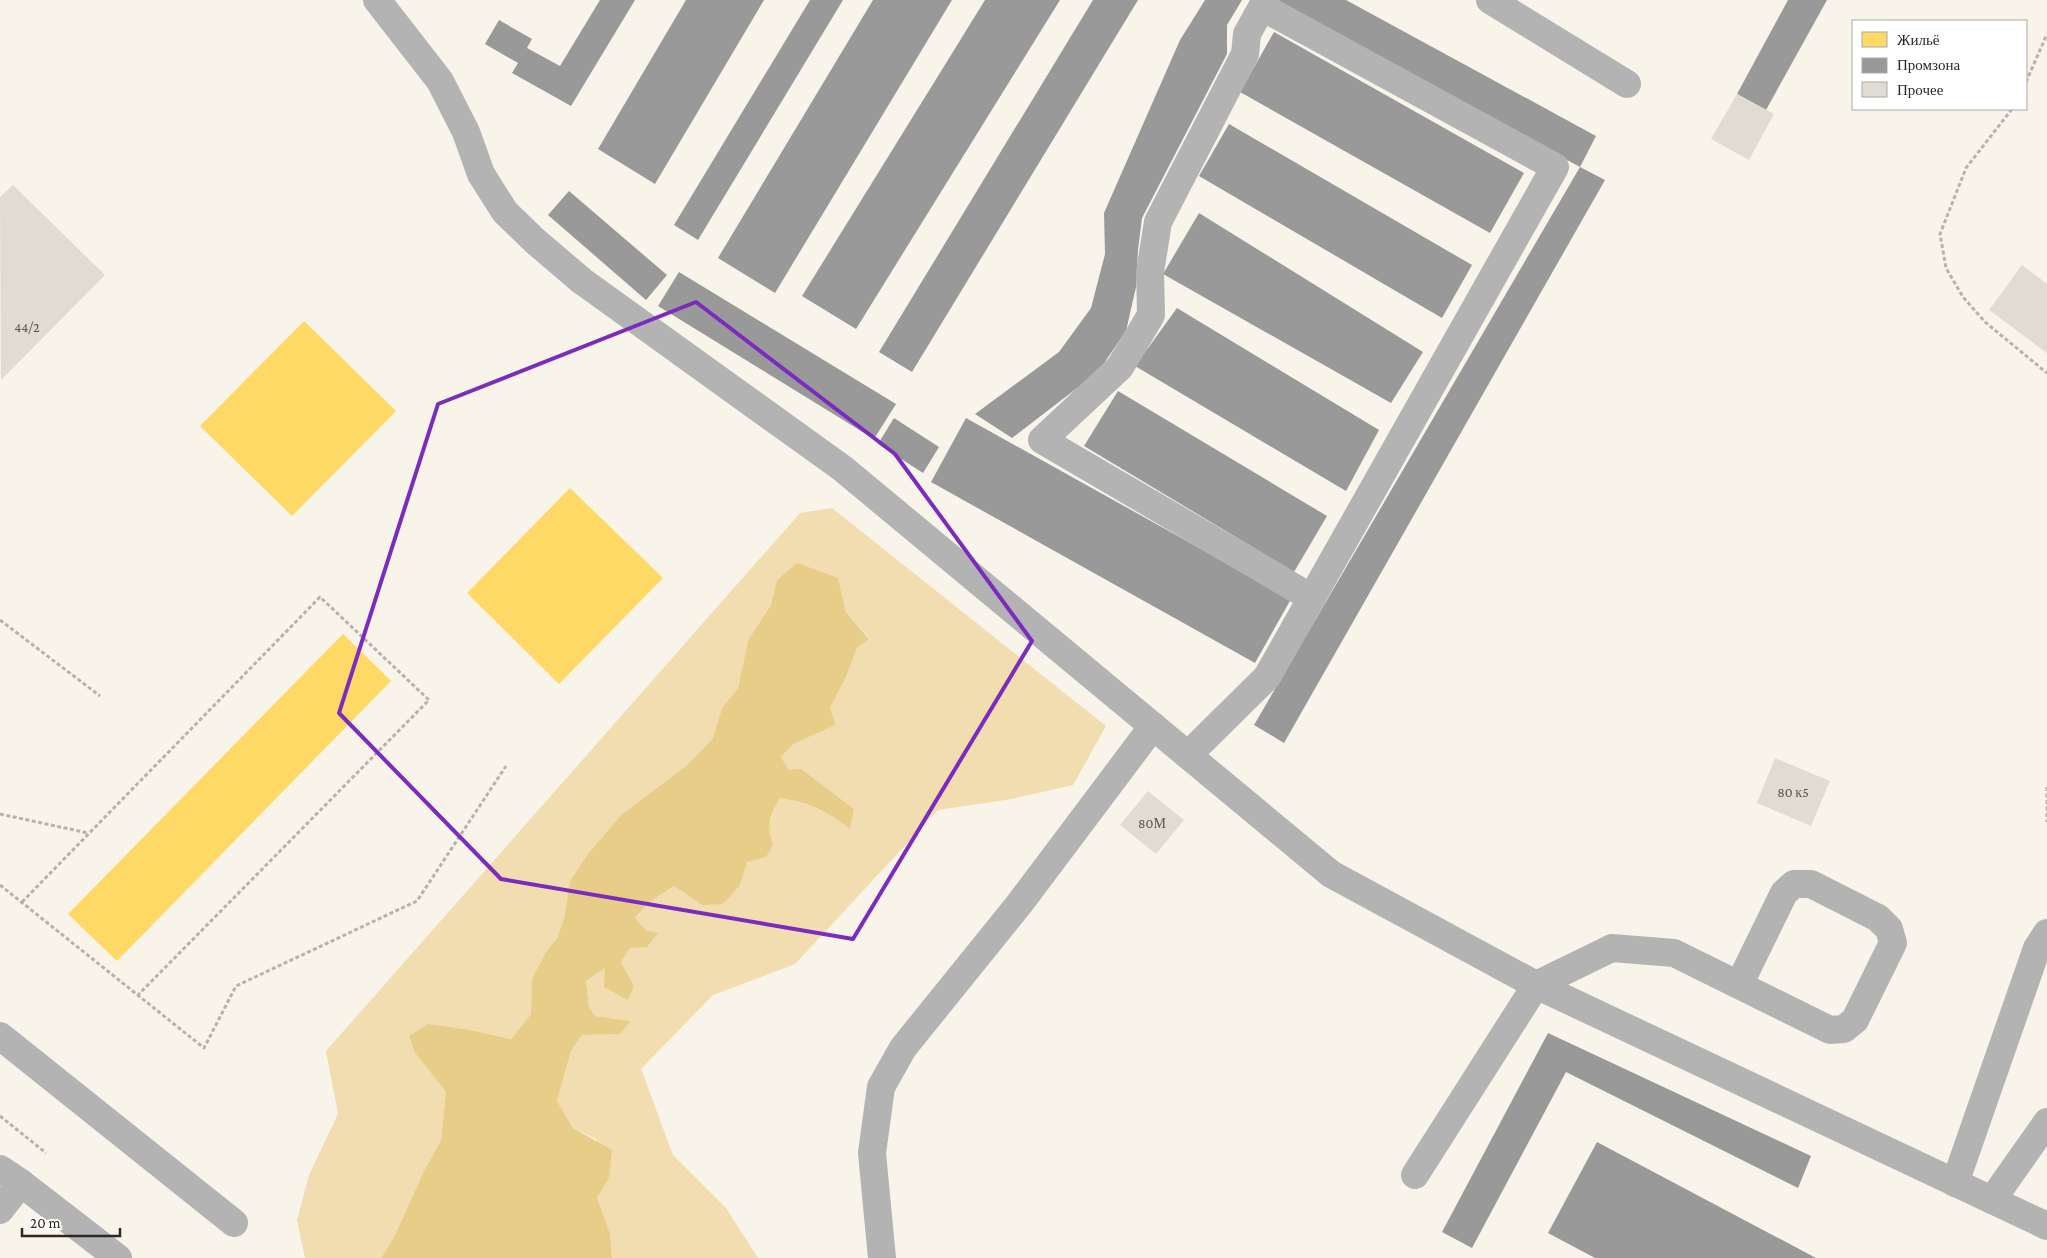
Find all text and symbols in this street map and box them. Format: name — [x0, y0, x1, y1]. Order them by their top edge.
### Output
legend — [1852, 20, 2027, 110]
text: Жильё — [1897, 32, 1940, 48]
text: Промзона — [1897, 57, 1960, 73]
text: Прочее — [1897, 82, 1944, 98]
house number: 44/2 — [14, 319, 40, 335]
house number: 80 к5 — [1777, 784, 1809, 800]
house number: 80М — [1138, 815, 1166, 831]
scale bar — [22, 1206, 120, 1238]
text: 20 m — [30, 1215, 61, 1231]

